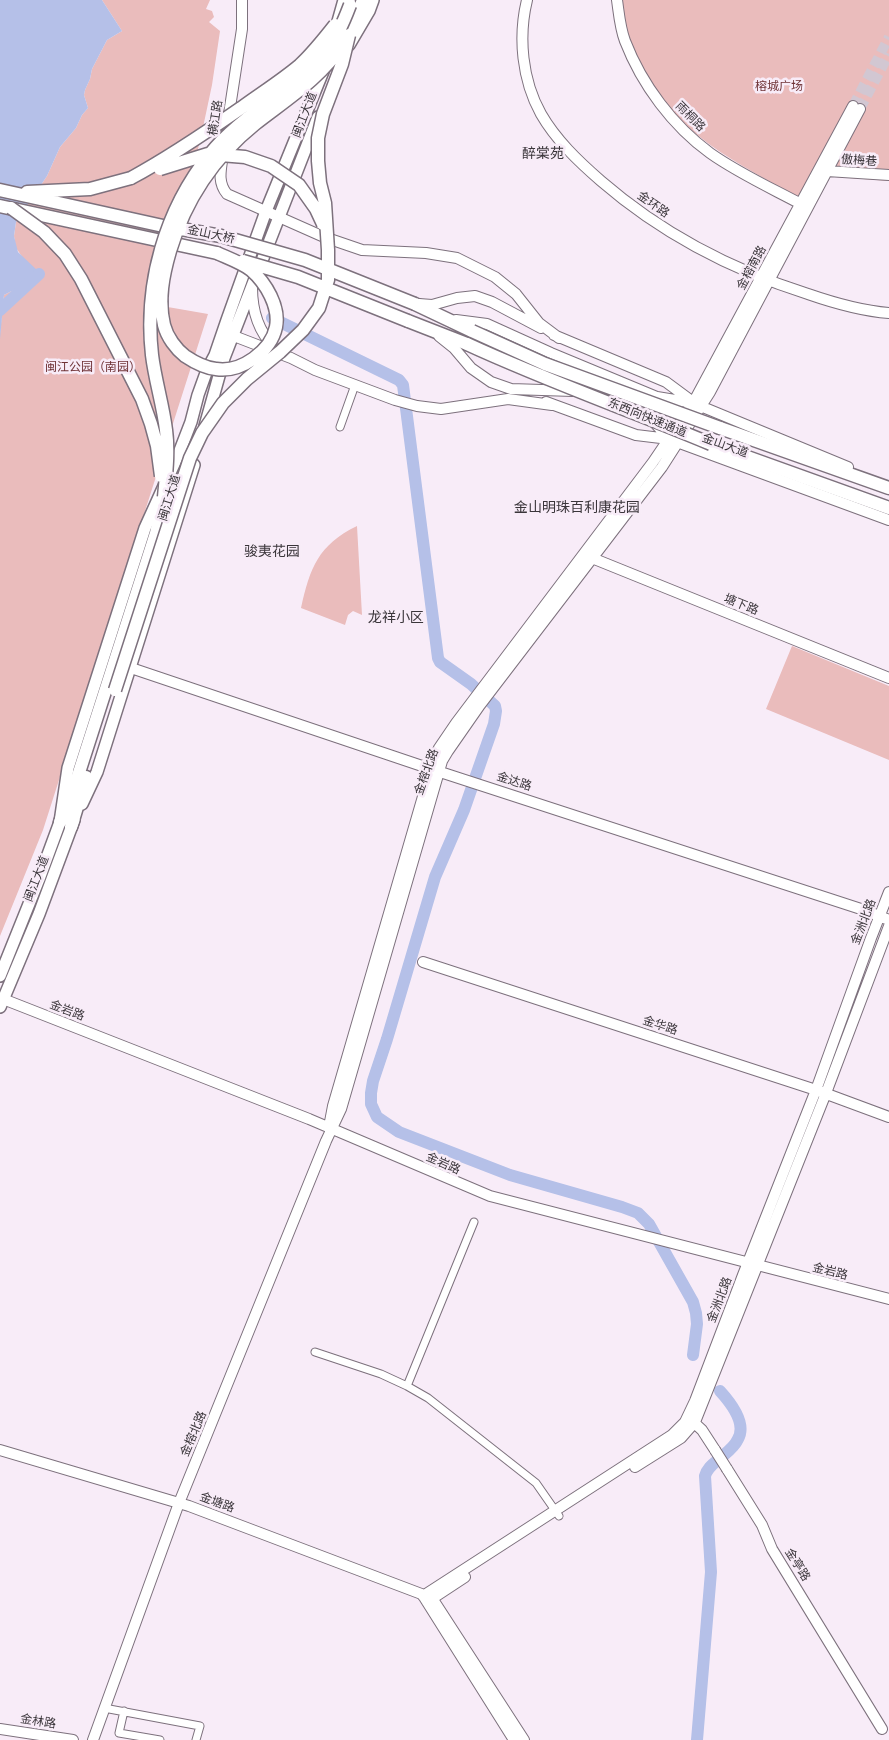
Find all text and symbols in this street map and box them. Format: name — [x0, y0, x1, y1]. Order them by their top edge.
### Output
park label: 榕城广场 — [755, 80, 803, 94]
street label: 闽江大道 — [290, 90, 320, 140]
street label: 横江路 — [206, 99, 226, 137]
street label: 雨桐路 — [672, 99, 708, 135]
district label: 醉棠苑 — [522, 146, 564, 162]
street label: 傲梅巷 — [841, 153, 877, 169]
street label: 金环路 — [634, 189, 672, 221]
street label: 金山大桥 — [186, 223, 236, 247]
street label: 金榕南路 — [734, 243, 770, 293]
park label: 闽江公园（南园） — [45, 361, 141, 375]
street label: 东西向快速通道 — [605, 396, 689, 440]
street label: 金山大道 — [700, 431, 750, 461]
street label: 闽江大道 — [156, 473, 184, 523]
district label: 金山明珠百利康花园 — [514, 500, 640, 516]
district label: 骏夷花园 — [244, 544, 300, 560]
street label: 塘下路 — [722, 592, 760, 618]
district label: 龙祥小区 — [368, 610, 424, 626]
street label: 金榕北路 — [412, 747, 442, 797]
street label: 金达路 — [495, 770, 533, 794]
street label: 闽江大道 — [22, 854, 52, 904]
street label: 金洲北路 — [849, 897, 879, 947]
street label: 金岩路 — [48, 998, 86, 1024]
street label: 金华路 — [641, 1014, 679, 1038]
street label: 金岩路 — [424, 1150, 462, 1178]
street label: 金岩路 — [811, 1261, 849, 1283]
street label: 金洲北路 — [705, 1275, 735, 1325]
street label: 金榕北路 — [178, 1409, 210, 1459]
street label: 金塘路 — [198, 1490, 236, 1516]
street label: 金亭路 — [781, 1546, 813, 1584]
street label: 金林路 — [19, 1712, 57, 1732]

